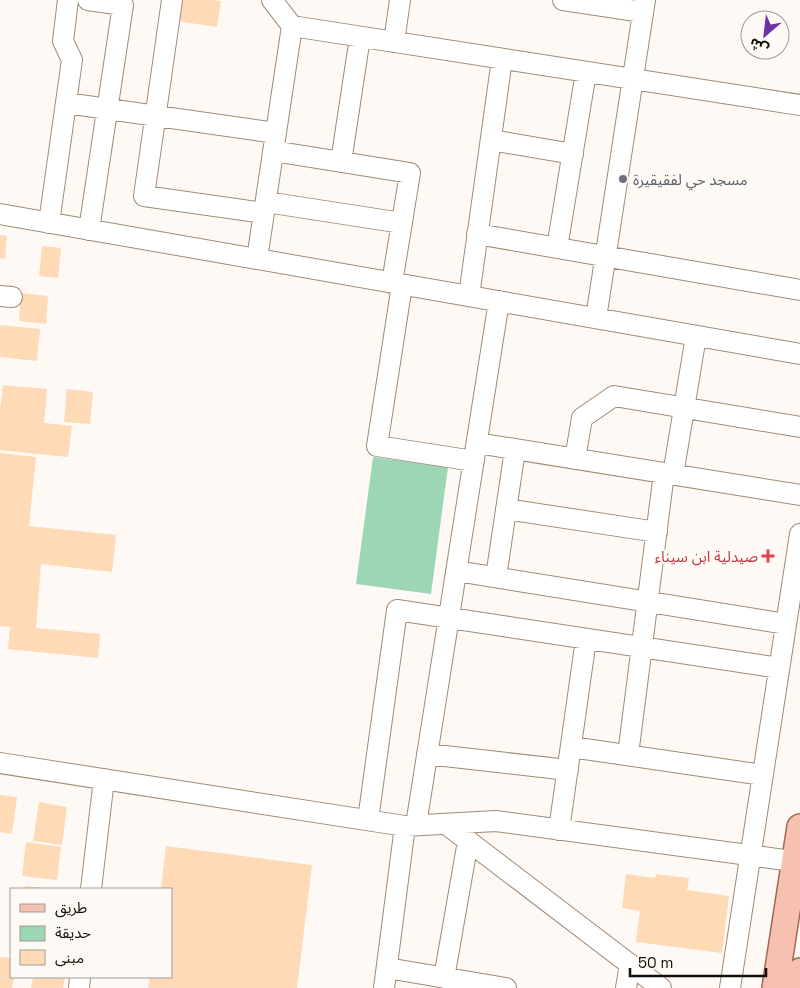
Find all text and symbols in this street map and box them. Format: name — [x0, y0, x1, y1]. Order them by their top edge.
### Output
north arrow — [740, 10, 790, 60]
text: ش — [746, 34, 772, 59]
place label: مسجد حي لفقيقيرة — [633, 170, 748, 191]
marker: مسجد حي لفقيقيرة — [617, 173, 629, 185]
place label: صيدلية ابن سيناء — [655, 547, 758, 566]
marker: صيدلية ابن سيناء — [762, 550, 774, 562]
legend — [10, 888, 172, 978]
text: طريق — [55, 898, 87, 918]
text: حديقة — [55, 923, 91, 942]
scale bar — [630, 946, 766, 978]
text: مبنى — [55, 948, 84, 967]
text: 50 m — [638, 953, 673, 972]

